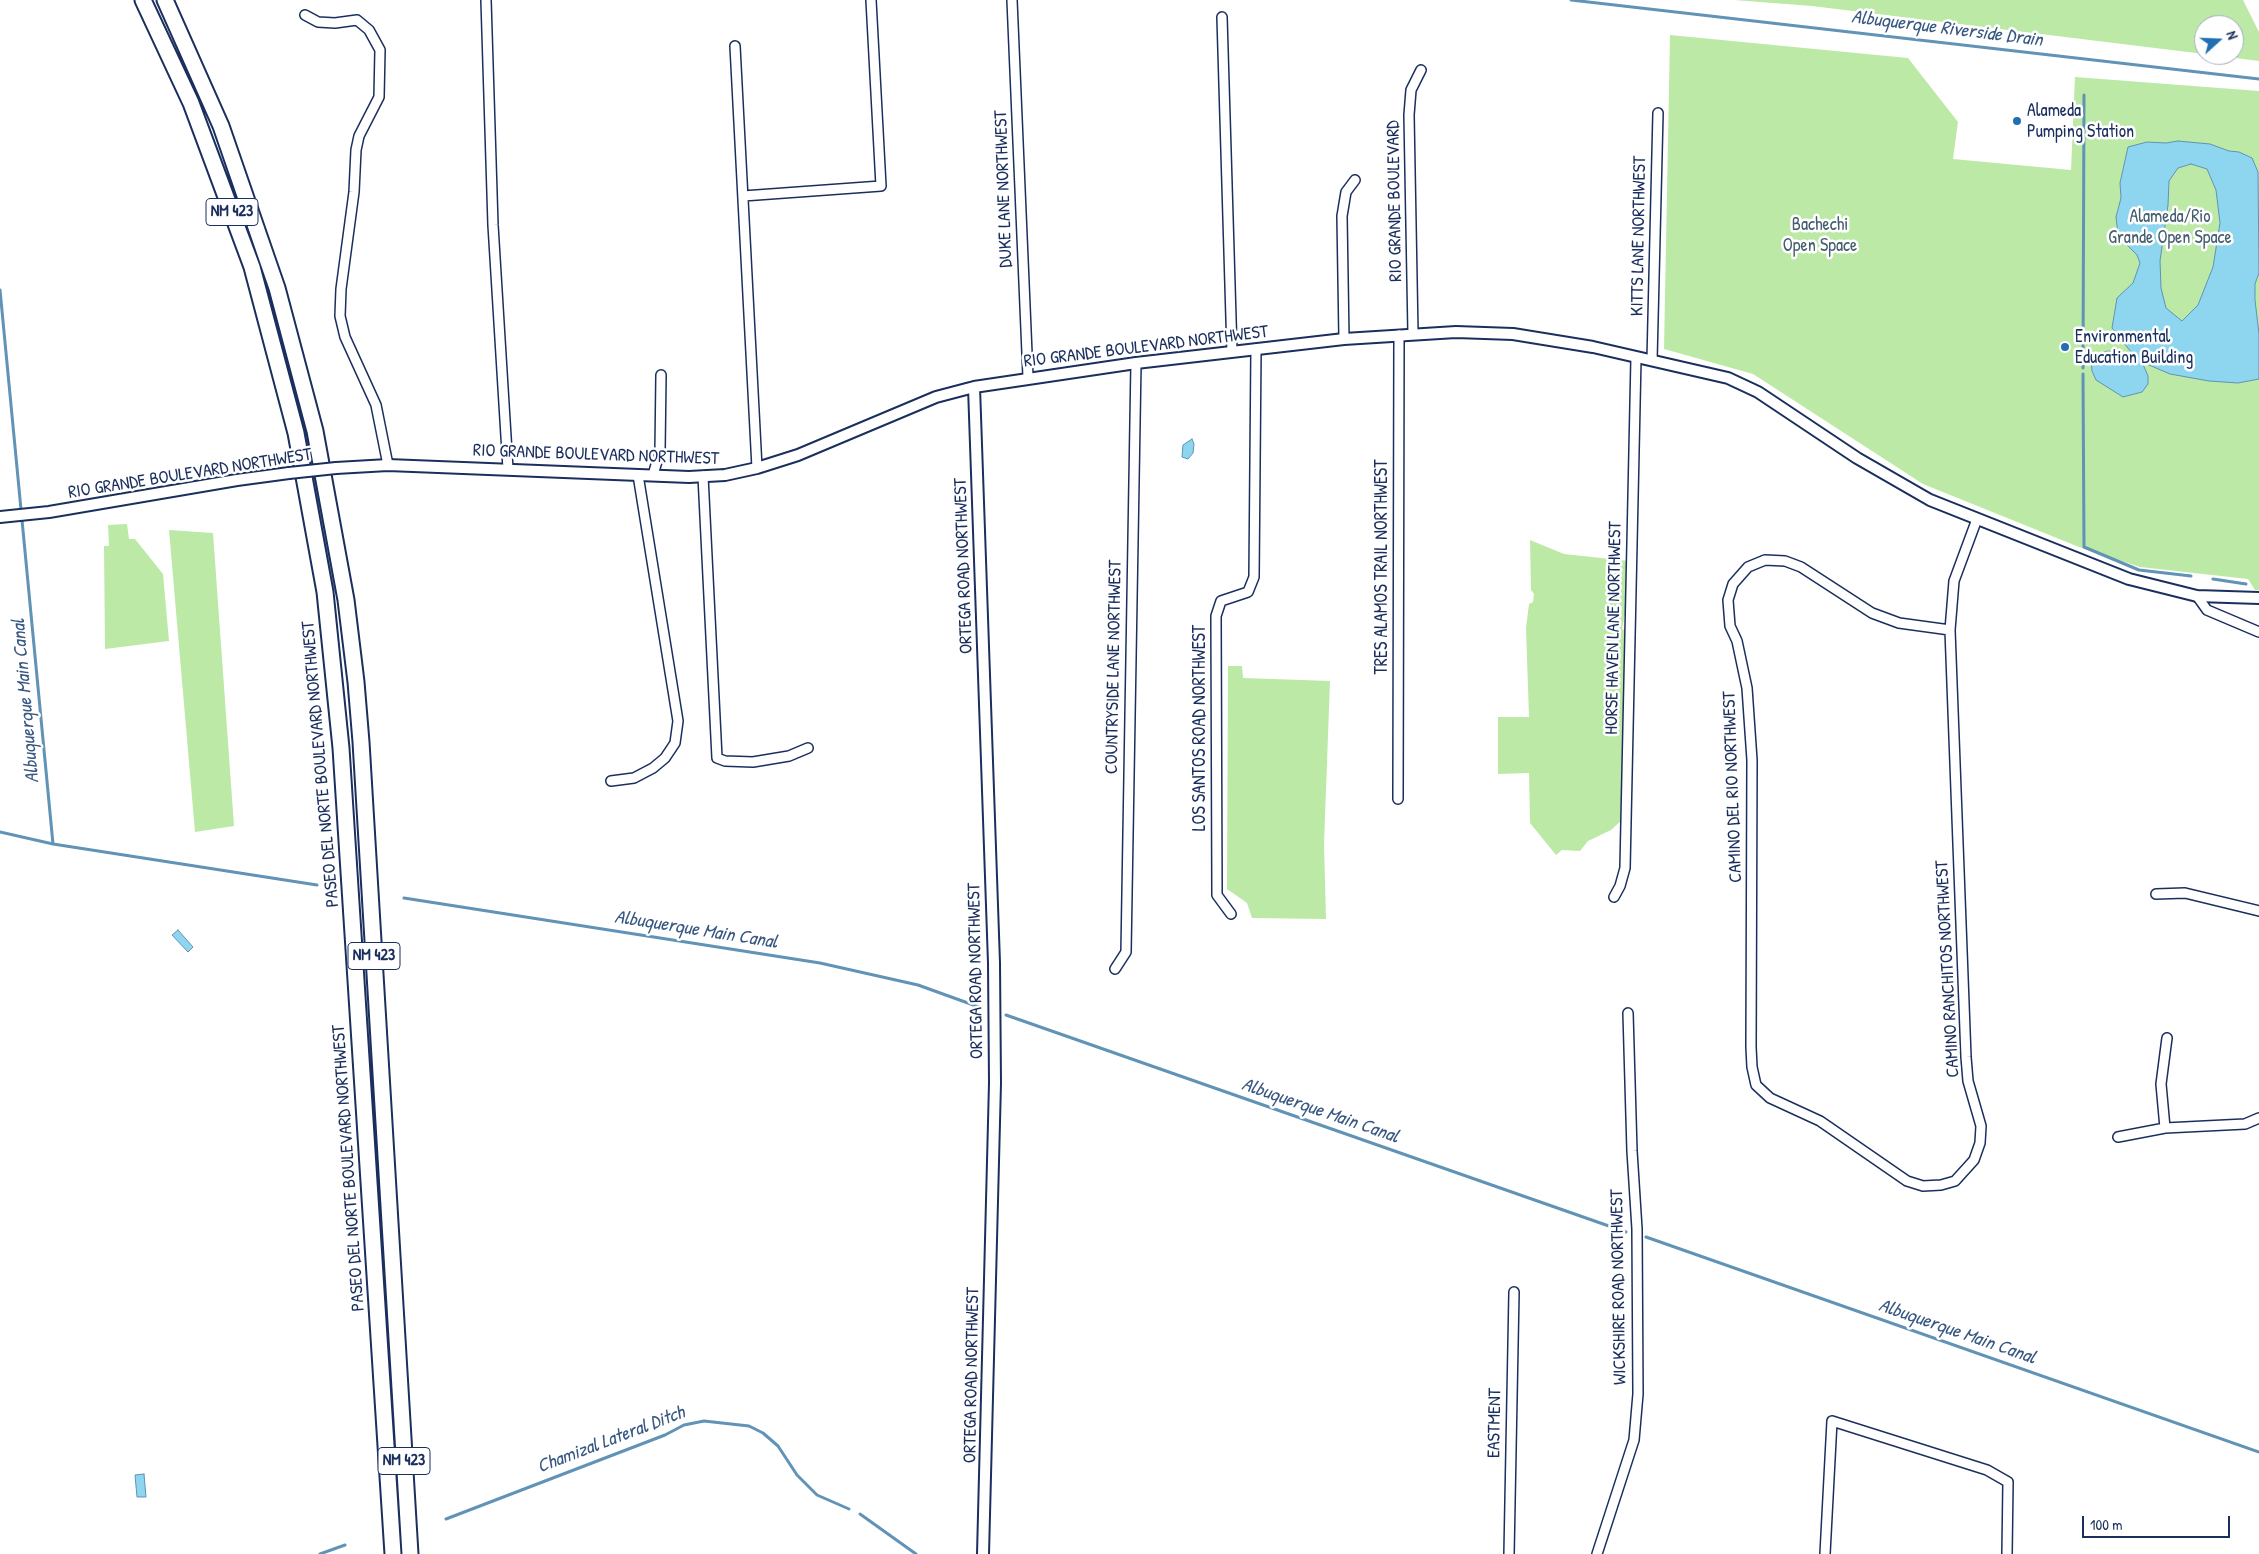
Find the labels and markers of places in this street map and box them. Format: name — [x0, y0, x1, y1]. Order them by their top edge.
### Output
place label: Alameda Pumping Station — [2027, 100, 2134, 142]
marker: Alameda Pumping Station — [2011, 115, 2023, 127]
place label: Environmental Education Building — [2075, 326, 2193, 368]
marker: Environmental Education Building — [2059, 341, 2071, 353]

